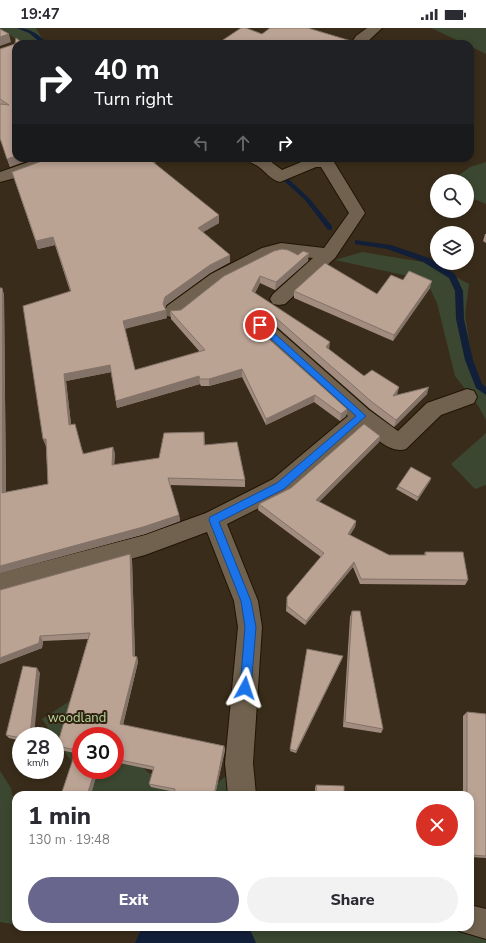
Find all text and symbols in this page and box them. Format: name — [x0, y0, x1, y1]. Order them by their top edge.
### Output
text: 19:47 — [20, 4, 60, 24]
text: 40 m — [94, 51, 160, 89]
icon: right — [28, 56, 80, 108]
text: Turn right — [94, 87, 173, 111]
icon: left — [190, 132, 212, 154]
icon: ahead — [232, 132, 254, 154]
icon: right — [274, 132, 296, 154]
map controls — [430, 174, 474, 270]
button: search — [430, 174, 474, 218]
button: layers — [430, 226, 474, 270]
pin — [243, 308, 277, 342]
icon: arrive — [249, 314, 271, 336]
position arrow — [224, 667, 266, 709]
park label: woodland — [48, 709, 106, 727]
speed limit sign: 30 — [72, 727, 124, 779]
text: 28 — [26, 734, 50, 761]
text: km/h — [27, 756, 49, 770]
text: 1 min — [28, 800, 91, 832]
button: close — [416, 804, 458, 846]
text: 130 m · 19:48 — [28, 831, 110, 849]
button: Exit — [28, 877, 239, 923]
button: Share — [247, 877, 458, 923]

